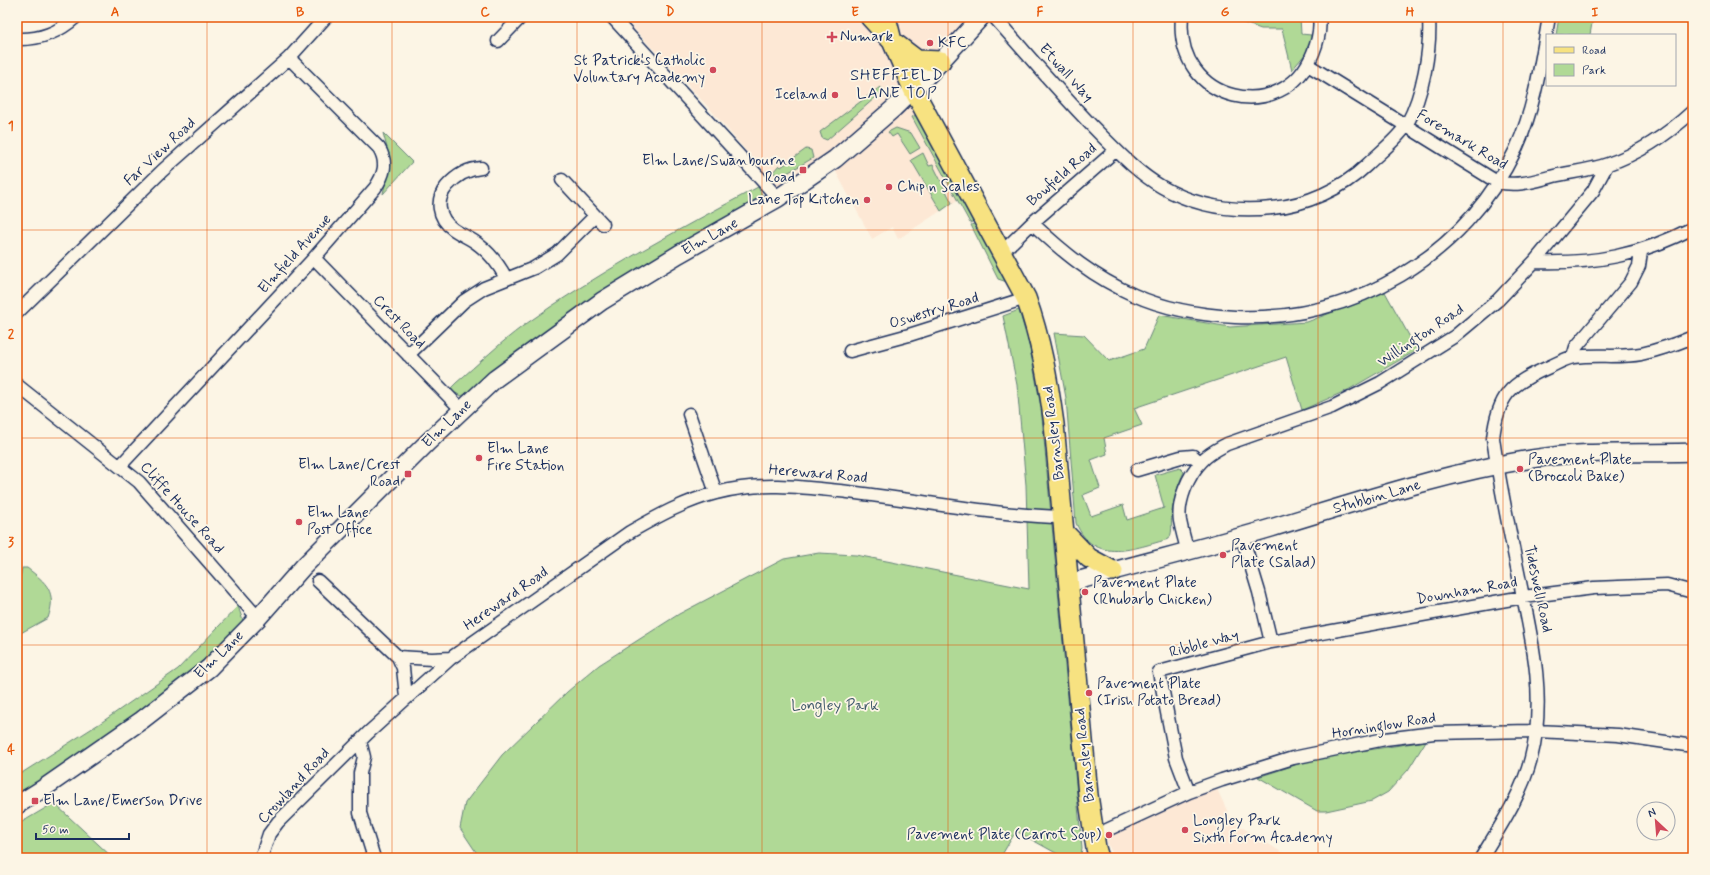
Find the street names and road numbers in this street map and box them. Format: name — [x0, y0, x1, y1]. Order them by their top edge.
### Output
street label: Etwall Way — [1034, 39, 1098, 107]
street label: Foremark Road — [1413, 105, 1511, 175]
street label: Far View Road — [120, 113, 200, 191]
street label: Bowfield Road — [1023, 139, 1101, 211]
street label: Elmfield Avenue — [254, 210, 336, 298]
street label: Elm Lane — [678, 213, 742, 261]
street label: Oswestry Road — [887, 288, 981, 334]
street label: Crest Road — [368, 291, 430, 353]
street label: Willington Road — [1374, 300, 1469, 373]
street label: Barnsley Road — [1038, 385, 1070, 481]
street label: Elm Lane — [418, 395, 476, 453]
street label: Cliffe House Road — [135, 458, 229, 558]
street label: Hereward Road — [768, 460, 868, 488]
street label: Stubbin Lane — [1331, 475, 1423, 519]
street label: Tideswell Road — [1519, 544, 1557, 634]
street label: Hereward Road — [460, 562, 552, 636]
street label: Downham Road — [1415, 572, 1519, 610]
street label: Ribble Way — [1167, 625, 1241, 663]
street label: Elm Lane — [190, 626, 248, 684]
street label: Barnsley Road — [1070, 707, 1100, 803]
street label: Horninglow Road — [1331, 708, 1438, 745]
street label: Crowland Road — [254, 744, 334, 828]

